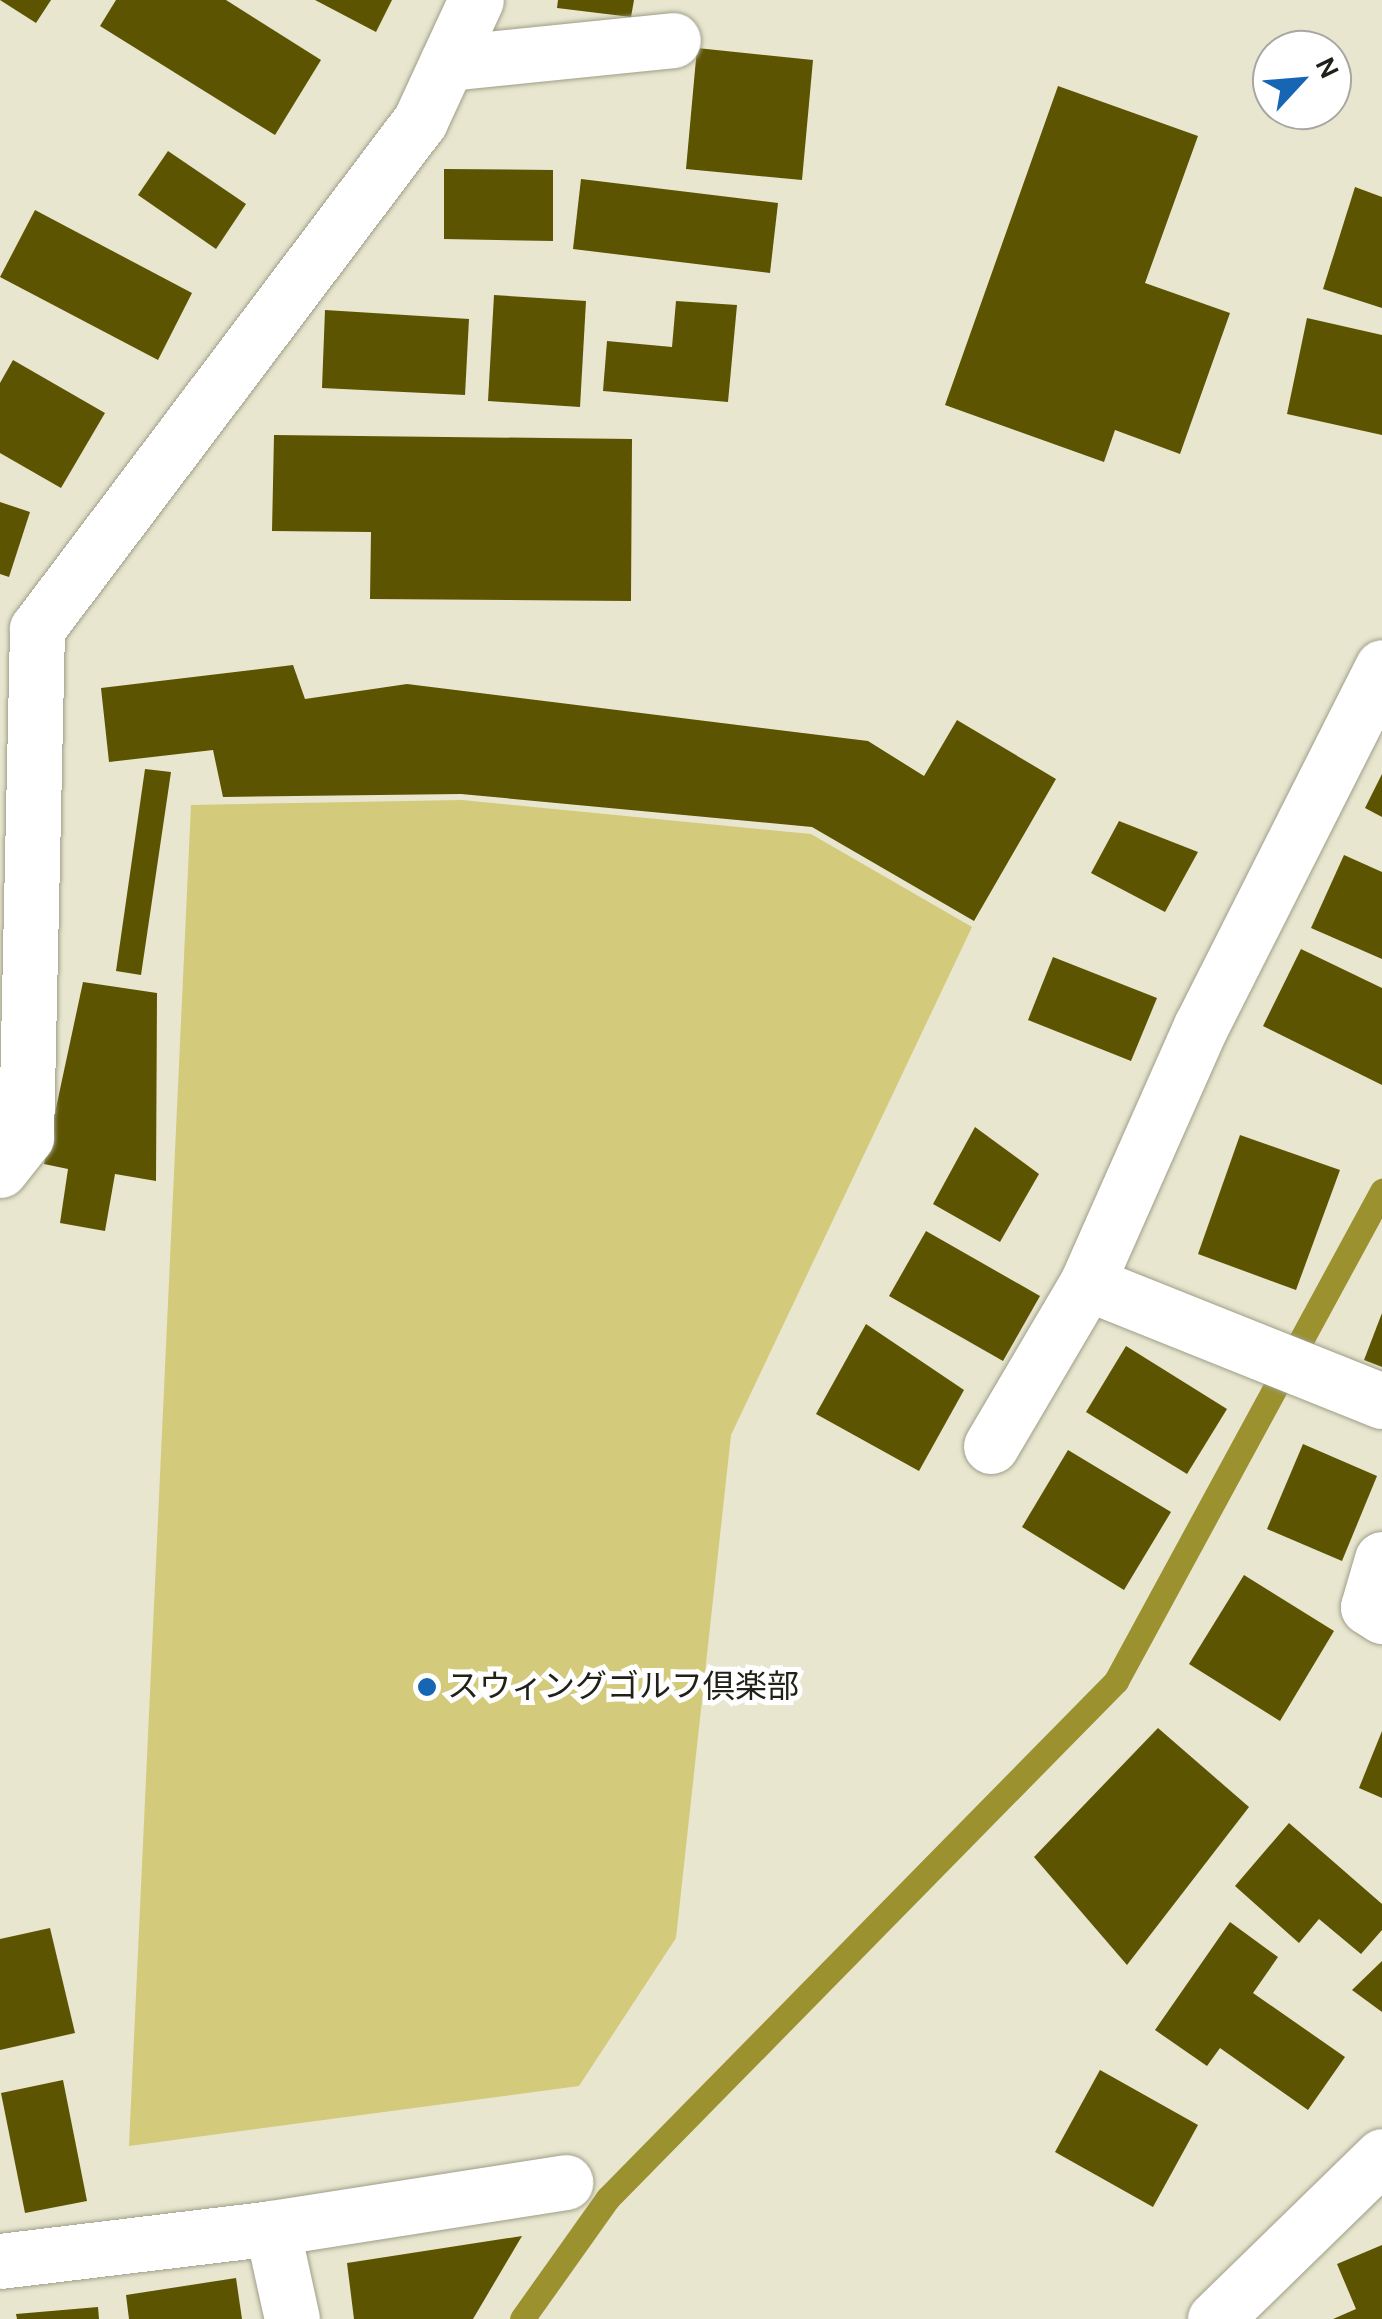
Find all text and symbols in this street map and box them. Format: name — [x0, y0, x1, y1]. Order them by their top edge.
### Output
north arrow — [1252, 30, 1352, 130]
text: N — [1308, 51, 1347, 84]
place label: スウィングゴルフ倶楽部 — [447, 1668, 799, 1706]
marker: スウィングゴルフ倶楽部 — [416, 1676, 438, 1698]

